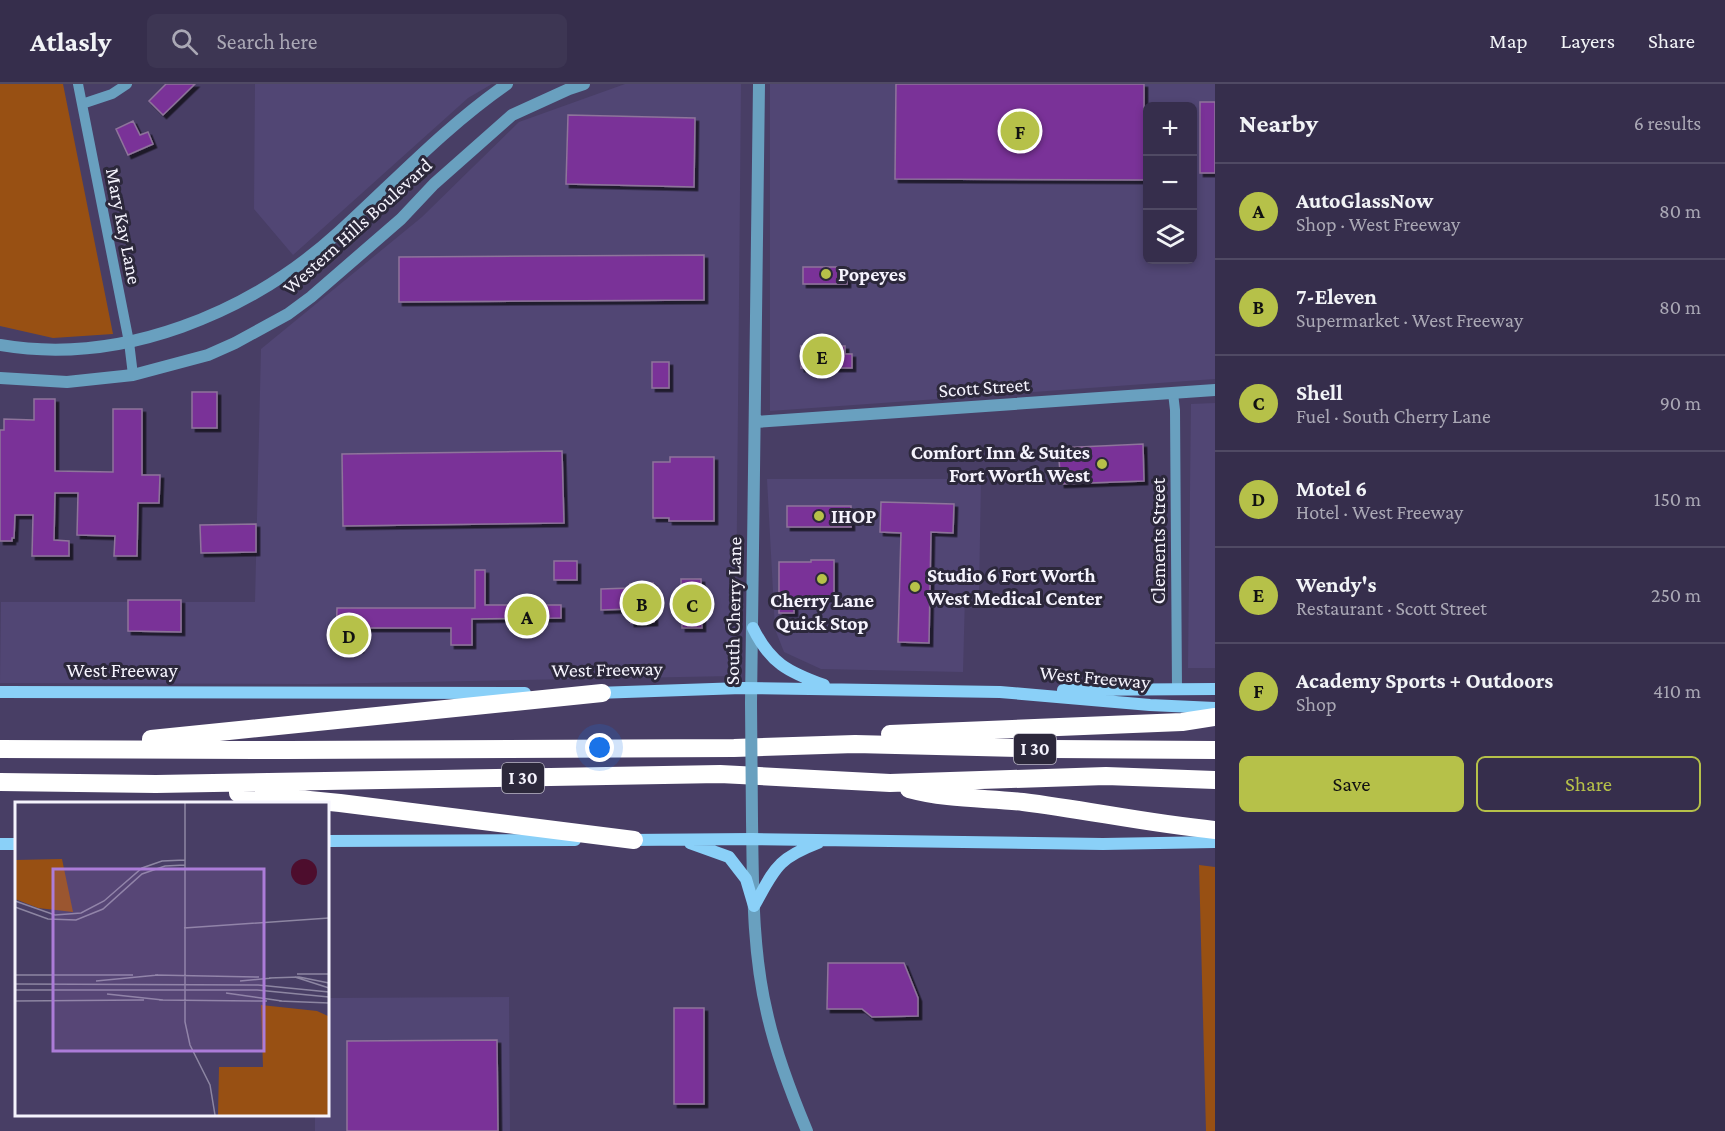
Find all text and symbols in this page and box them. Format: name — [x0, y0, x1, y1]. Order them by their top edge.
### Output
search box — [147, 14, 567, 68]
icon: search — [168, 25, 201, 58]
text: Atlasly — [30, 26, 111, 57]
text: Search here — [216, 29, 317, 54]
text: Map — [1489, 29, 1528, 53]
text: Layers — [1561, 29, 1615, 53]
text: Share — [1648, 29, 1695, 53]
map controls — [1143, 102, 1197, 264]
button: + — [1143, 102, 1197, 156]
pin: F — [1000, 108, 1040, 154]
text: Nearby — [1239, 109, 1318, 138]
text: 6 results — [1634, 112, 1701, 134]
street label: Western Hills Boulevard — [278, 153, 436, 299]
button: − — [1143, 156, 1197, 210]
street label: Mary Kay Lane — [101, 166, 146, 286]
text: AutoGlassNow — [1296, 188, 1433, 213]
text: A — [1253, 200, 1264, 222]
text: 80 m — [1659, 200, 1701, 222]
button: layers — [1143, 210, 1197, 264]
text: Shop · West Freeway — [1296, 213, 1460, 235]
place label: Popeyes — [838, 263, 906, 285]
marker: Popeyes — [819, 267, 833, 281]
text: 7-Eleven — [1296, 284, 1377, 309]
text: B — [1253, 296, 1264, 318]
text: 80 m — [1659, 296, 1701, 318]
text: Supermarket · West Freeway — [1296, 309, 1523, 331]
pin: E — [802, 334, 842, 378]
street label: Scott Street — [938, 373, 1031, 401]
text: Shell — [1296, 380, 1343, 405]
text: C — [1252, 392, 1265, 414]
text: 90 m — [1660, 392, 1701, 414]
text: Fuel · South Cherry Lane — [1296, 405, 1491, 427]
place label: Comfort Inn & Suites Fort Worth West — [911, 441, 1091, 486]
marker: Comfort Inn & Suites Fort Worth West — [1095, 457, 1109, 471]
text: Motel 6 — [1296, 476, 1367, 501]
street label: Clements Street — [1147, 477, 1169, 604]
text: D — [1252, 488, 1265, 510]
text: 150 m — [1654, 488, 1701, 510]
text: Hotel · West Freeway — [1296, 501, 1463, 523]
place label: IHOP — [831, 505, 876, 527]
marker: IHOP — [812, 509, 826, 523]
street label: South Cherry Lane — [721, 536, 746, 685]
place label: Studio 6 Fort Worth West Medical Center — [926, 564, 1102, 609]
marker: Cherry Lane Quick Stop — [815, 572, 829, 586]
text: Wendy's — [1296, 572, 1377, 597]
pin: B — [622, 580, 662, 626]
marker: Studio 6 Fort Worth West Medical Center — [908, 580, 922, 594]
pin: C — [672, 582, 712, 626]
text: E — [1253, 584, 1264, 606]
text: 250 m — [1651, 584, 1701, 606]
place label: Cherry Lane Quick Stop — [770, 589, 874, 634]
pin: A — [508, 594, 546, 638]
text: Restaurant · Scott Street — [1296, 597, 1487, 619]
pin: D — [330, 612, 368, 658]
street label: West Freeway — [551, 657, 664, 682]
street label: West Freeway — [66, 659, 179, 682]
street label: West Freeway — [1038, 661, 1152, 694]
text: Academy Sports + Outdoors — [1296, 668, 1553, 693]
text: F — [1253, 680, 1264, 702]
text: 410 m — [1653, 680, 1701, 702]
text: Shop — [1296, 693, 1337, 715]
your location — [585, 733, 614, 762]
road number: I 30 — [1014, 734, 1056, 764]
button: Save — [1239, 756, 1464, 812]
button: Share — [1476, 756, 1701, 812]
road number: I 30 — [502, 763, 544, 793]
inset map — [15, 802, 328, 1116]

